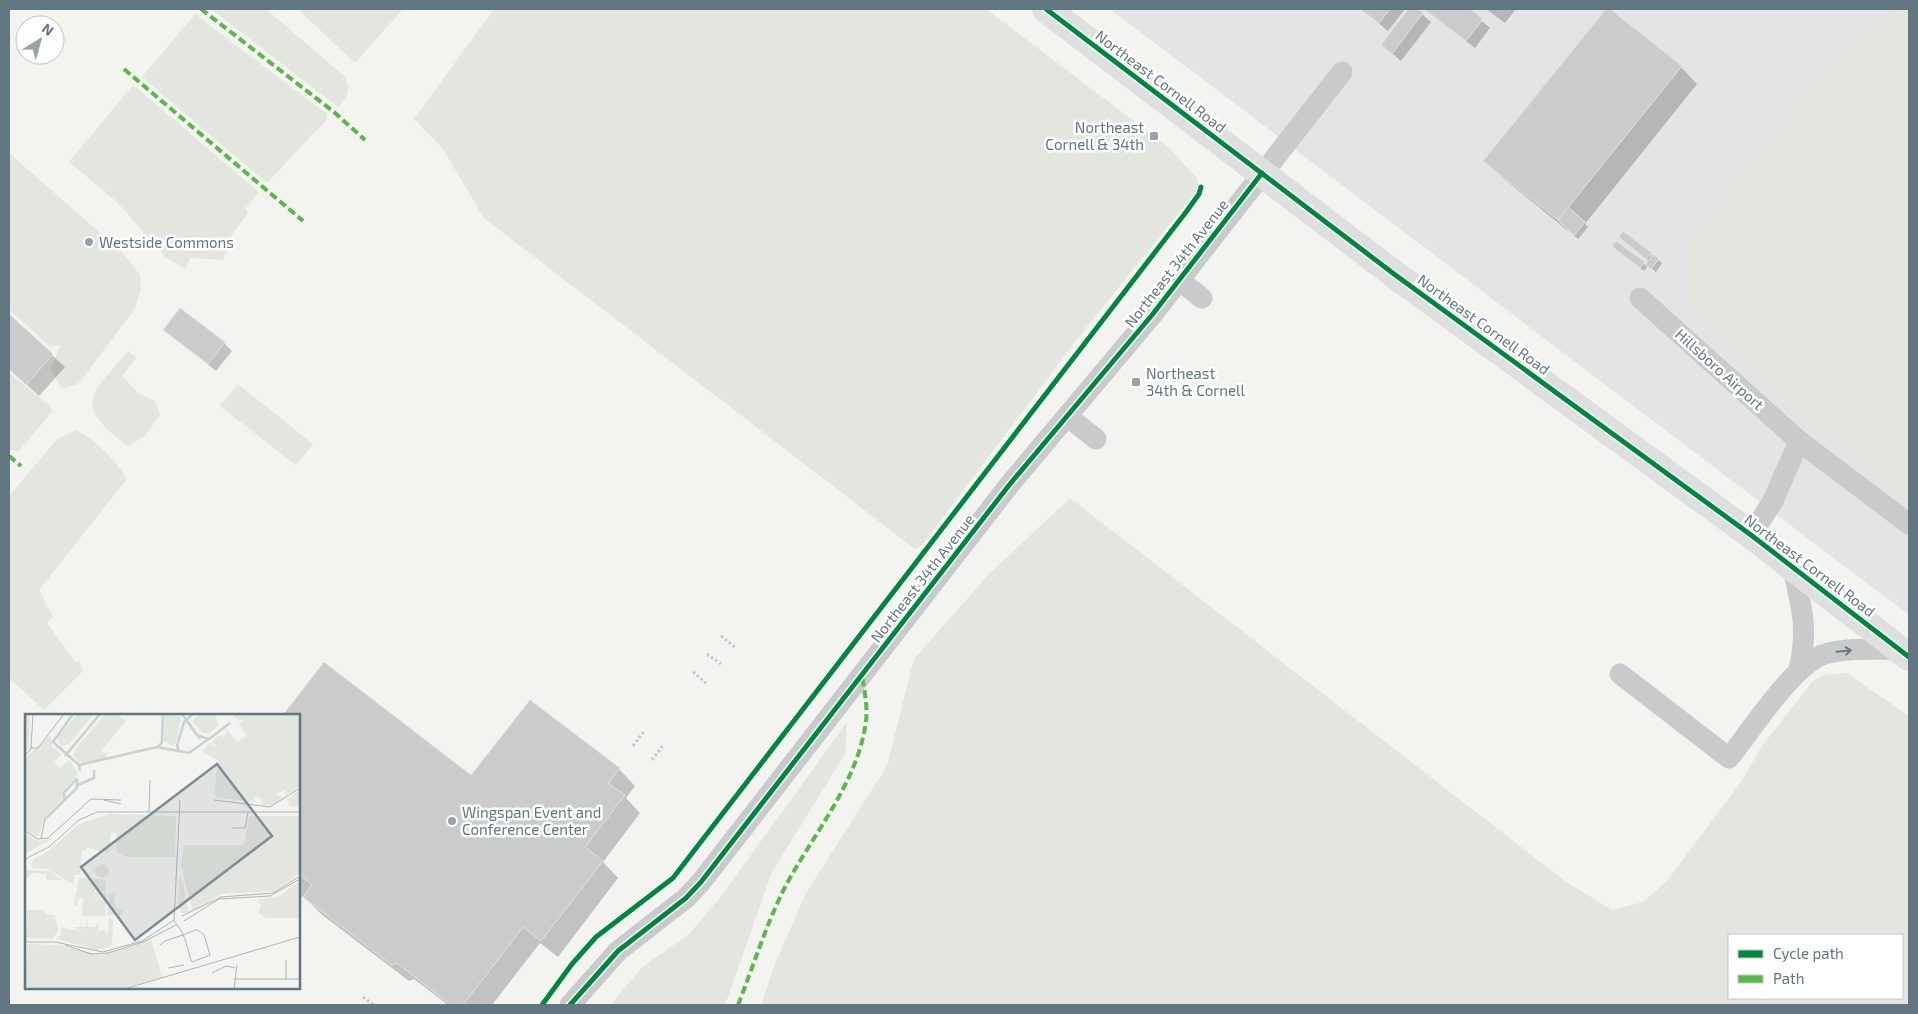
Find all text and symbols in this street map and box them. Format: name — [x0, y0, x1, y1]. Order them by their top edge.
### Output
north arrow — [15, 15, 65, 65]
text: N — [39, 19, 57, 39]
street label: Northeast Cornell Road — [1092, 26, 1230, 136]
place label: Northeast Cornell & 34th — [1045, 118, 1144, 153]
marker: Northeast Cornell & 34th — [1148, 130, 1160, 142]
street label: Northeast 34th Avenue — [1120, 195, 1232, 331]
place label: Westside Commons — [99, 233, 234, 251]
marker: Westside Commons — [83, 236, 95, 248]
street label: Northeast Cornell Road — [1414, 270, 1554, 378]
street label: Hillsboro Airport — [1672, 325, 1768, 414]
place label: Northeast 34th & Cornell — [1146, 364, 1246, 399]
marker: Northeast 34th & Cornell — [1130, 376, 1142, 388]
street label: Northeast 34th Avenue — [866, 510, 978, 646]
street label: Northeast Cornell Road — [1741, 510, 1879, 620]
one-way arrow — [1836, 647, 1852, 656]
inset map — [25, 714, 300, 989]
place label: Wingspan Event and Conference Center — [462, 803, 601, 838]
marker: Wingspan Event and Conference Center — [446, 815, 458, 827]
legend — [1728, 934, 1903, 999]
text: Cycle path — [1773, 944, 1844, 962]
text: Path — [1773, 969, 1804, 987]

